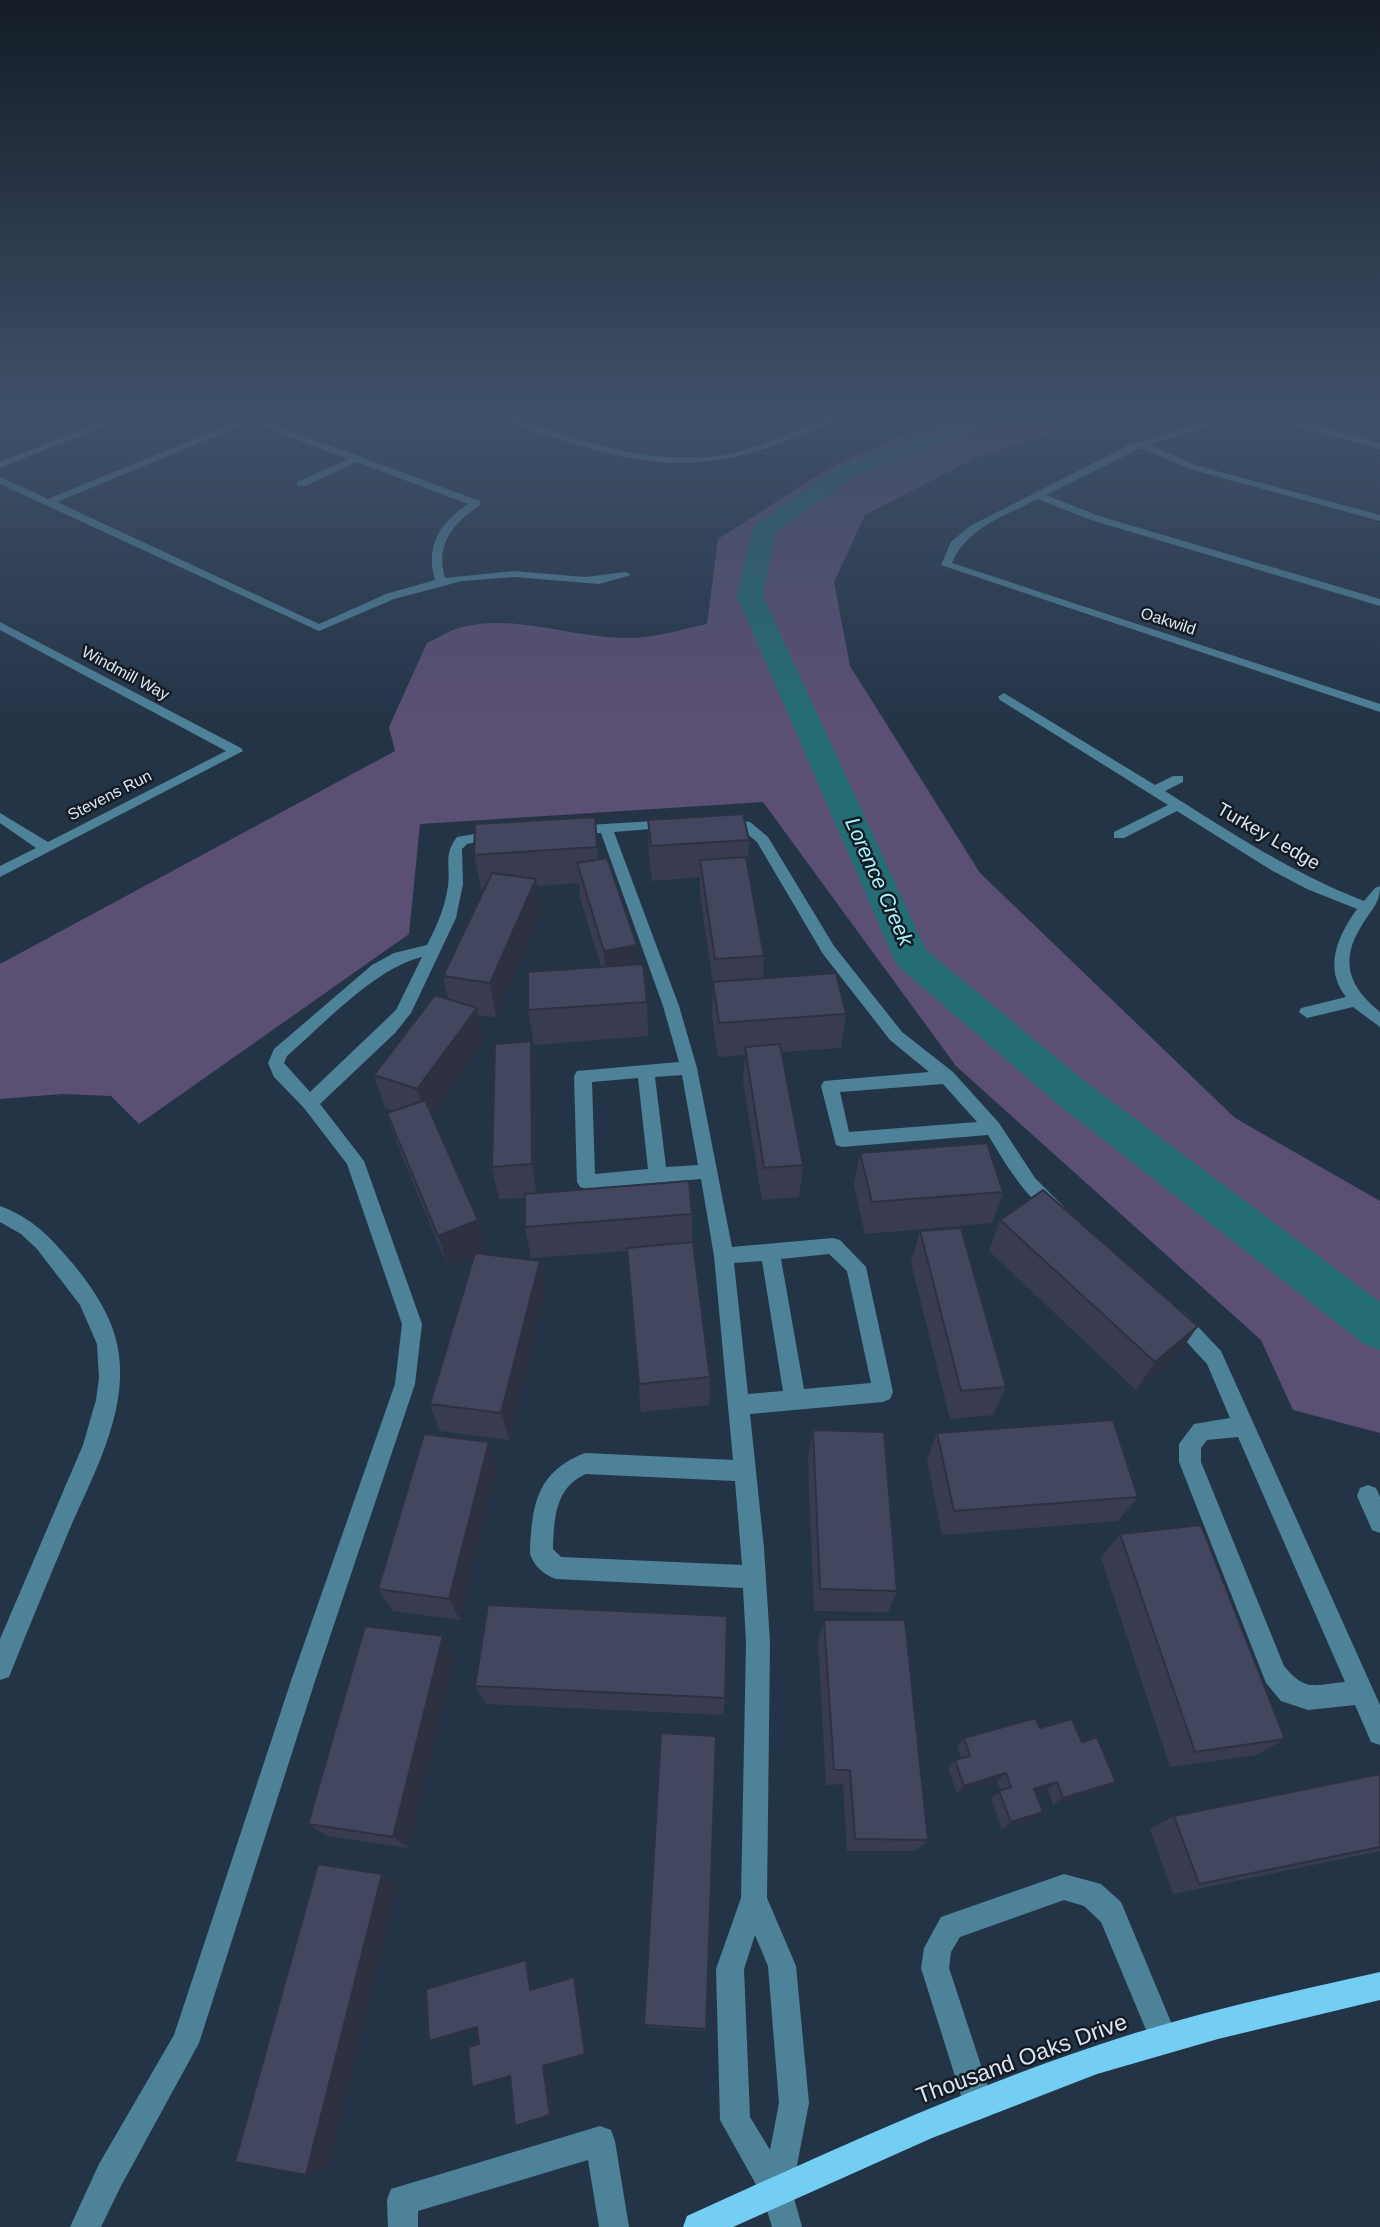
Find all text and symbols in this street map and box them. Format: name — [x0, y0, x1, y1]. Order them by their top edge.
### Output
street label: Oakwild — [1138, 604, 1198, 640]
street label: Windmill Way — [78, 643, 172, 705]
street label: Stevens Run — [65, 767, 155, 825]
street label: Turkey Ledge — [1212, 798, 1324, 876]
water label: Lorence Creek — [838, 814, 918, 950]
street label: Thousand Oaks Drive — [913, 2009, 1131, 2111]

